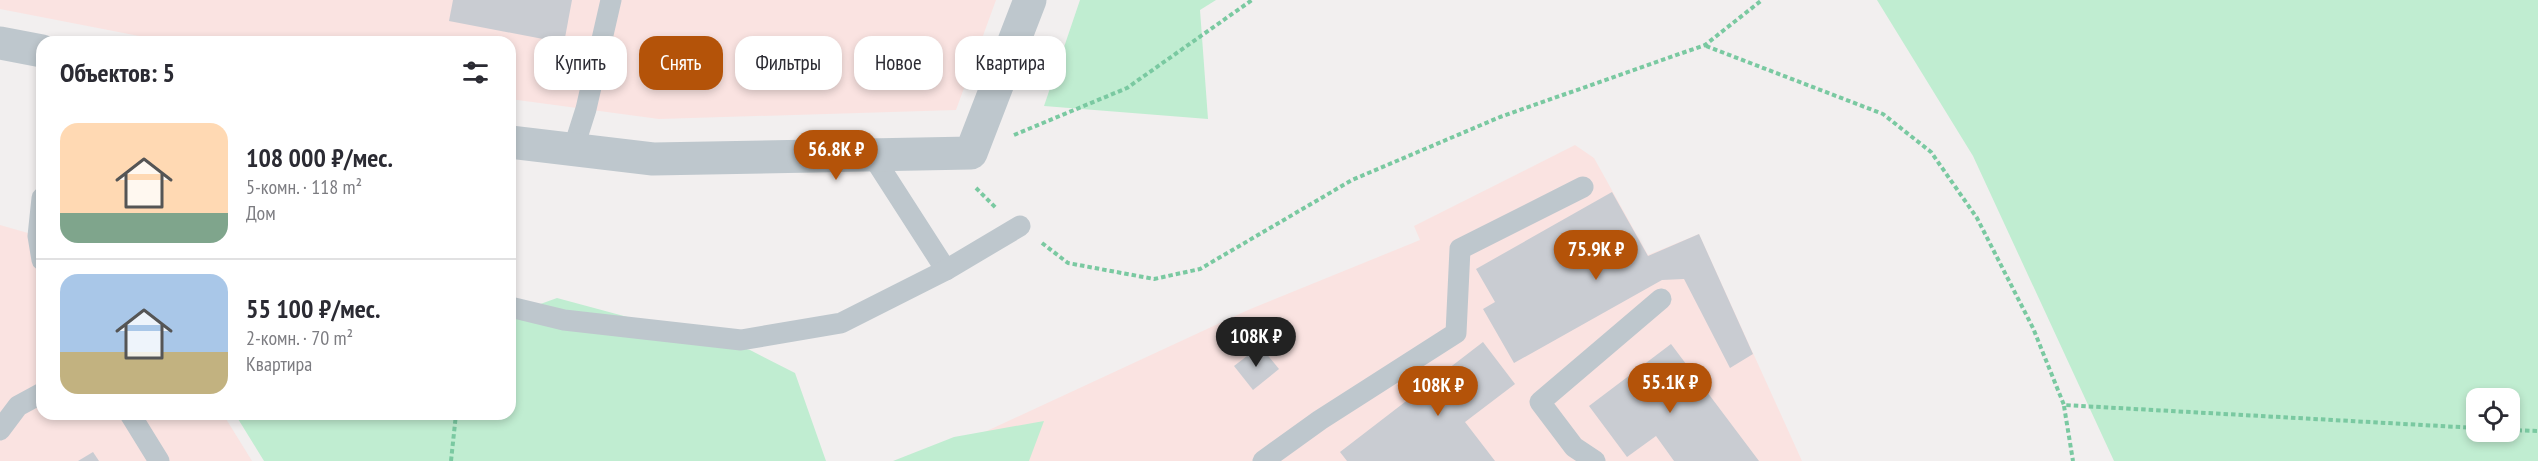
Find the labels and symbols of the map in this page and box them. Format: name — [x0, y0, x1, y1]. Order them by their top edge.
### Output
pin: 56.8K ₽ — [781, 130, 891, 181]
pin: 75.9K ₽ — [1541, 230, 1651, 281]
pin: 108K ₽ — [1207, 317, 1305, 368]
pin: 55.1K ₽ — [1615, 363, 1725, 414]
pin: 108K ₽ — [1389, 366, 1487, 417]

